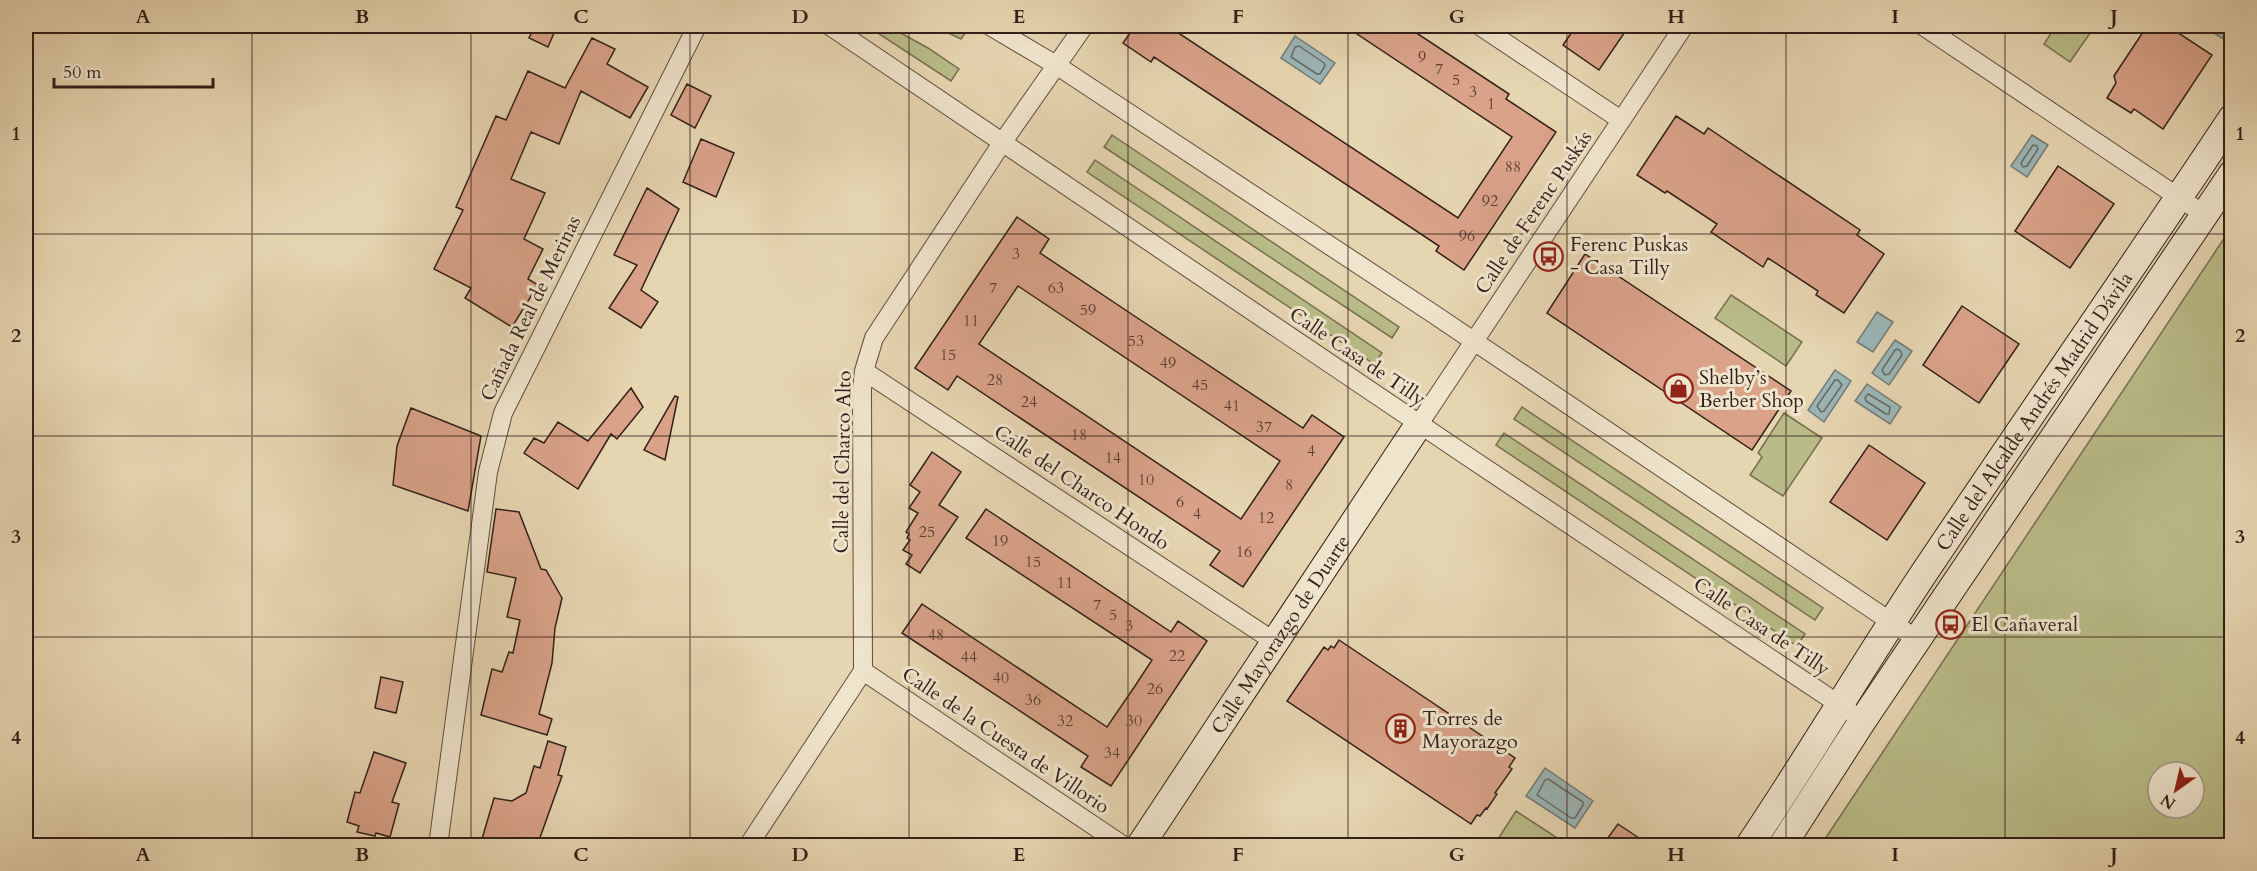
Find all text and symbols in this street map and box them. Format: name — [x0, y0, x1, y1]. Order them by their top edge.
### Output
text: A — [135, 3, 151, 30]
text: B — [355, 3, 369, 30]
text: C — [573, 3, 589, 30]
text: D — [791, 3, 809, 30]
text: E — [1013, 3, 1025, 30]
text: F — [1232, 3, 1244, 30]
text: G — [1449, 3, 1465, 30]
text: H — [1667, 3, 1685, 30]
text: I — [1891, 3, 1899, 30]
text: J — [2107, 3, 2118, 30]
house number: 9 — [1418, 46, 1426, 68]
scale bar — [54, 51, 213, 89]
house number: 7 — [1435, 58, 1443, 80]
text: 50 m — [63, 60, 102, 85]
house number: 5 — [1452, 69, 1460, 91]
house number: 3 — [1469, 81, 1477, 103]
house number: 1 — [1487, 93, 1495, 115]
text: 1 — [11, 120, 21, 147]
text: 1 — [2235, 120, 2245, 147]
street label: Calle de Ferenc Puskás — [1469, 125, 1598, 299]
house number: 88 — [1505, 156, 1521, 178]
house number: 92 — [1482, 190, 1498, 212]
street label: Cañada Real de Merinas — [474, 211, 587, 405]
house number: 96 — [1459, 225, 1475, 247]
place label: Ferenc Puskas - Casa Tilly — [1570, 231, 1688, 281]
bus stop icon: Ferenc Puskas - Casa Tilly — [1533, 240, 1565, 272]
house number: 3 — [1012, 243, 1020, 265]
street label: Calle del Alcalde Andrés Madrid Dávila — [1930, 266, 2139, 556]
house number: 7 — [989, 277, 997, 299]
house number: 63 — [1048, 277, 1064, 299]
house number: 59 — [1080, 299, 1096, 321]
street label: Calle Casa de Tilly — [1284, 301, 1432, 412]
house number: 11 — [963, 310, 979, 332]
text: 2 — [11, 322, 21, 349]
text: 2 — [2235, 322, 2245, 349]
house number: 53 — [1128, 330, 1144, 352]
house number: 15 — [940, 344, 956, 366]
house number: 49 — [1160, 352, 1176, 374]
place label: Shelby’s Berber Shop — [1699, 364, 1804, 414]
house number: 28 — [987, 369, 1003, 391]
street label: Calle del Charco Alto — [827, 370, 858, 554]
shop icon: Shelby’s Berber Shop — [1662, 372, 1694, 404]
house number: 45 — [1192, 374, 1208, 396]
house number: 24 — [1021, 391, 1037, 413]
house number: 41 — [1224, 395, 1240, 417]
house number: 37 — [1256, 416, 1272, 438]
street label: Calle del Charco Hondo — [989, 418, 1175, 556]
house number: 18 — [1071, 424, 1087, 446]
house number: 4 — [1307, 440, 1315, 462]
house number: 14 — [1105, 447, 1121, 469]
house number: 10 — [1138, 469, 1154, 491]
house number: 8 — [1285, 474, 1293, 496]
house number: 6 — [1176, 491, 1184, 513]
house number: 4 — [1193, 503, 1201, 525]
house number: 12 — [1258, 507, 1274, 529]
house number: 25 — [919, 521, 935, 543]
text: 3 — [11, 523, 21, 550]
text: 3 — [2235, 523, 2245, 550]
house number: 19 — [992, 530, 1008, 552]
street label: Calle Mayorazgo de Duarte — [1205, 530, 1356, 739]
house number: 16 — [1236, 541, 1252, 563]
house number: 15 — [1025, 551, 1041, 573]
street label: Calle Casa de Tilly — [1688, 571, 1836, 682]
house number: 11 — [1057, 572, 1073, 594]
house number: 7 — [1093, 594, 1101, 616]
house number: 5 — [1109, 604, 1117, 626]
bus stop icon: El Cañaveral — [1934, 608, 1966, 640]
place label: El Cañaveral — [1971, 611, 2078, 638]
house number: 3 — [1125, 615, 1133, 637]
house number: 48 — [928, 624, 944, 646]
house number: 22 — [1169, 645, 1185, 667]
house number: 44 — [961, 646, 977, 668]
street label: Calle de la Cuesta de Villorio — [896, 661, 1115, 820]
house number: 40 — [993, 667, 1009, 689]
house number: 26 — [1147, 678, 1163, 700]
house number: 36 — [1025, 689, 1041, 711]
place label: Torres de Mayorazgo — [1422, 705, 1518, 755]
house number: 32 — [1057, 710, 1073, 732]
house number: 30 — [1126, 710, 1142, 732]
building icon: Torres de Mayorazgo — [1385, 713, 1417, 745]
text: 4 — [11, 724, 21, 751]
text: 4 — [2235, 724, 2245, 751]
house number: 34 — [1104, 742, 1120, 764]
north arrow — [2146, 760, 2206, 820]
text: N — [2156, 789, 2180, 815]
text: A — [135, 841, 151, 868]
text: B — [355, 841, 369, 868]
text: C — [573, 841, 589, 868]
text: D — [791, 841, 809, 868]
text: E — [1013, 841, 1025, 868]
text: F — [1232, 841, 1244, 868]
text: G — [1449, 841, 1465, 868]
text: H — [1667, 841, 1685, 868]
text: I — [1891, 841, 1899, 868]
text: J — [2107, 841, 2118, 868]

